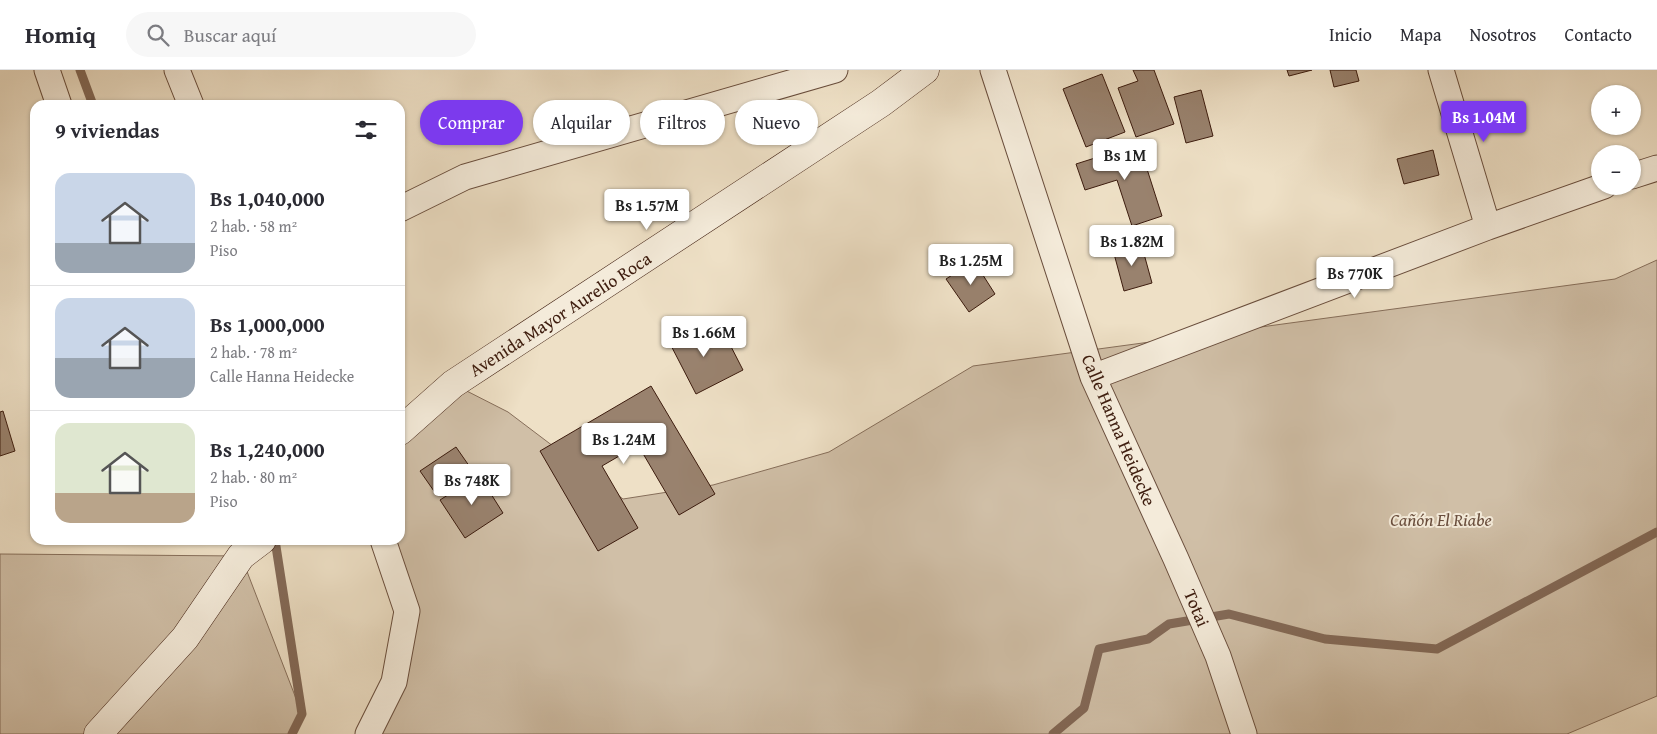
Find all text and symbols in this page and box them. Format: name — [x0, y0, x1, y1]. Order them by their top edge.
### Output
search box — [126, 12, 476, 57]
text: Homiq — [25, 17, 96, 52]
icon: search — [144, 21, 172, 49]
text: Buscar aquí — [184, 21, 276, 49]
text: Inicio — [1329, 21, 1372, 48]
text: Mapa — [1400, 21, 1441, 48]
text: Nosotros — [1469, 21, 1537, 48]
text: Contacto — [1565, 21, 1632, 48]
map controls — [1591, 85, 1641, 195]
button: + — [1591, 85, 1641, 135]
chip: Comprar — [420, 100, 523, 145]
chip: Alquilar — [533, 100, 630, 145]
chip: Filtros — [640, 100, 725, 145]
chip: Nuevo — [735, 100, 818, 145]
pin: Bs 1.04M — [1432, 100, 1536, 143]
text: Bs 1.04M — [1452, 105, 1516, 129]
text: 9 viviendas — [55, 115, 160, 146]
icon: filters — [352, 116, 380, 144]
pin: Bs 1M — [1090, 138, 1160, 181]
text: Bs 1M — [1104, 143, 1146, 167]
button: − — [1591, 145, 1641, 195]
text: Bs 1,040,000 — [210, 183, 325, 214]
pin: Bs 1.57M — [595, 189, 699, 231]
icon: home — [95, 193, 155, 253]
text: Bs 1.57M — [615, 193, 679, 217]
text: 2 hab. · 58 m² — [210, 214, 297, 238]
pin: Bs 1.82M — [1080, 224, 1184, 267]
text: Bs 1.82M — [1100, 229, 1164, 253]
text: Piso — [210, 238, 238, 262]
pin: Bs 1.25M — [919, 244, 1023, 286]
street label: Avenida Mayor Aurelio Roca — [464, 245, 657, 383]
text: Bs 1.25M — [939, 248, 1003, 272]
pin: Bs 770K — [1309, 256, 1401, 299]
text: Bs 770K — [1327, 261, 1383, 285]
text: Bs 1,000,000 — [210, 309, 325, 340]
pin: Bs 1.66M — [652, 316, 756, 358]
icon: home — [95, 318, 155, 378]
text: Bs 1.66M — [672, 320, 736, 344]
text: 2 hab. · 78 m² — [210, 340, 297, 364]
street label: Calle Hanna Heidecke — [1075, 350, 1163, 510]
text: Calle Hanna Heidecke — [210, 364, 354, 388]
pin: Bs 1.24M — [572, 422, 676, 465]
text: Bs 1.24M — [592, 427, 656, 451]
text: Bs 1,240,000 — [210, 434, 325, 465]
icon: home — [95, 443, 155, 503]
pin: Bs 748K — [426, 464, 518, 506]
text: 2 hab. · 80 m² — [210, 465, 297, 489]
text: Bs 748K — [444, 468, 500, 492]
text: Piso — [210, 489, 238, 513]
park label: Cañón El Riabe — [1390, 506, 1492, 533]
street label: Totai — [1177, 585, 1217, 631]

